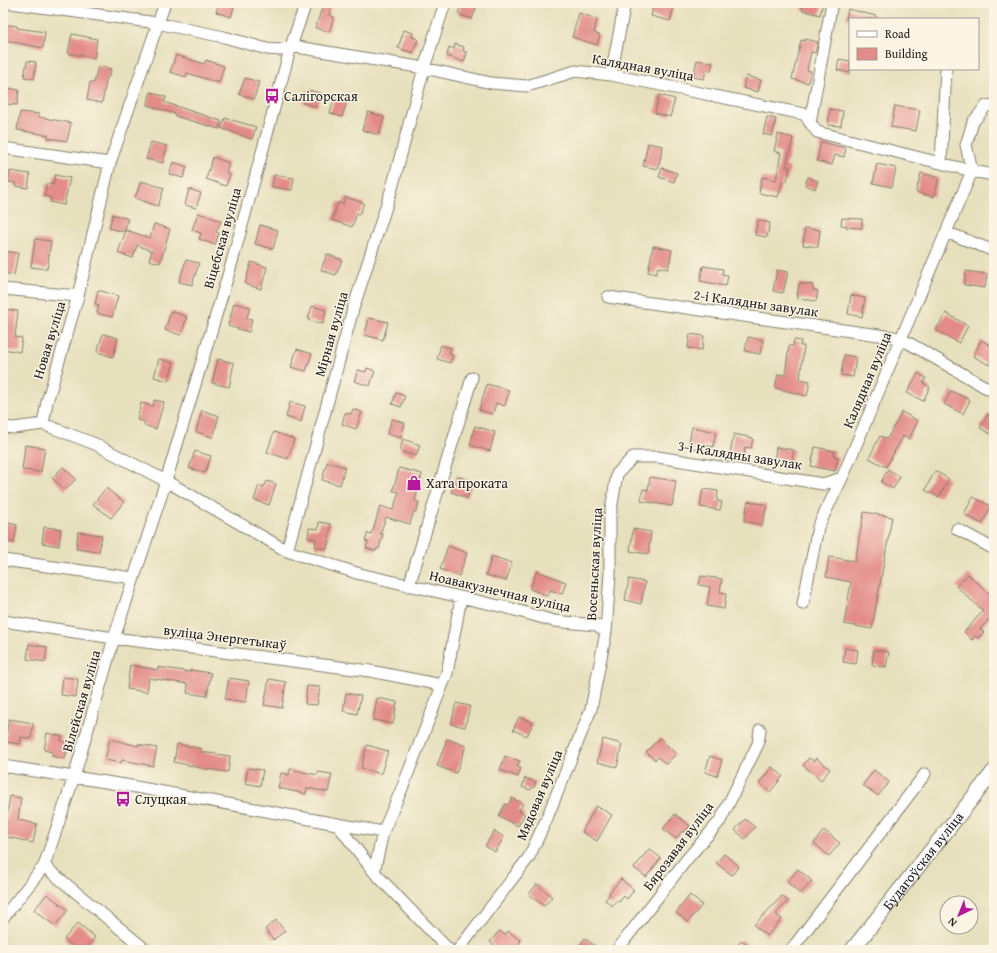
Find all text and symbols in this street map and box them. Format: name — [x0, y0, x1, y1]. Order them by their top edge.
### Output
legend — [849, 18, 979, 70]
text: Road — [885, 25, 911, 42]
text: Building — [885, 45, 928, 62]
street label: Калядная вуліца — [591, 48, 696, 86]
place label: Салігорская — [284, 86, 358, 106]
bus stop icon: Салігорская — [263, 87, 281, 105]
street label: Віцебская вуліца — [198, 185, 246, 291]
street label: 2-і Калядны завулак — [692, 284, 820, 322]
street label: Мірная вуліца — [309, 289, 353, 379]
street label: Новая вуліца — [28, 298, 70, 381]
street label: Калядная вуліца — [838, 328, 896, 431]
street label: 3-і Калядны завулак — [676, 435, 804, 475]
place label: Хата проката — [426, 473, 508, 493]
shop icon: Хата проката — [405, 474, 423, 492]
street label: Восеньская вуліца — [581, 507, 607, 621]
street label: Ноавакузнечная вуліца — [427, 565, 573, 617]
street label: вуліца Энергетыкаў — [162, 620, 288, 654]
street label: Вілейская вуліца — [57, 647, 105, 754]
street label: Мядовая вуліца — [511, 746, 567, 843]
place label: Слуцкая — [135, 789, 187, 809]
bus stop icon: Слуцкая — [114, 790, 132, 808]
street label: Бярозавая вуліца — [638, 797, 718, 894]
street label: Будагоўская вуліца — [878, 807, 968, 914]
north arrow — [939, 895, 979, 935]
text: N — [944, 914, 960, 931]

